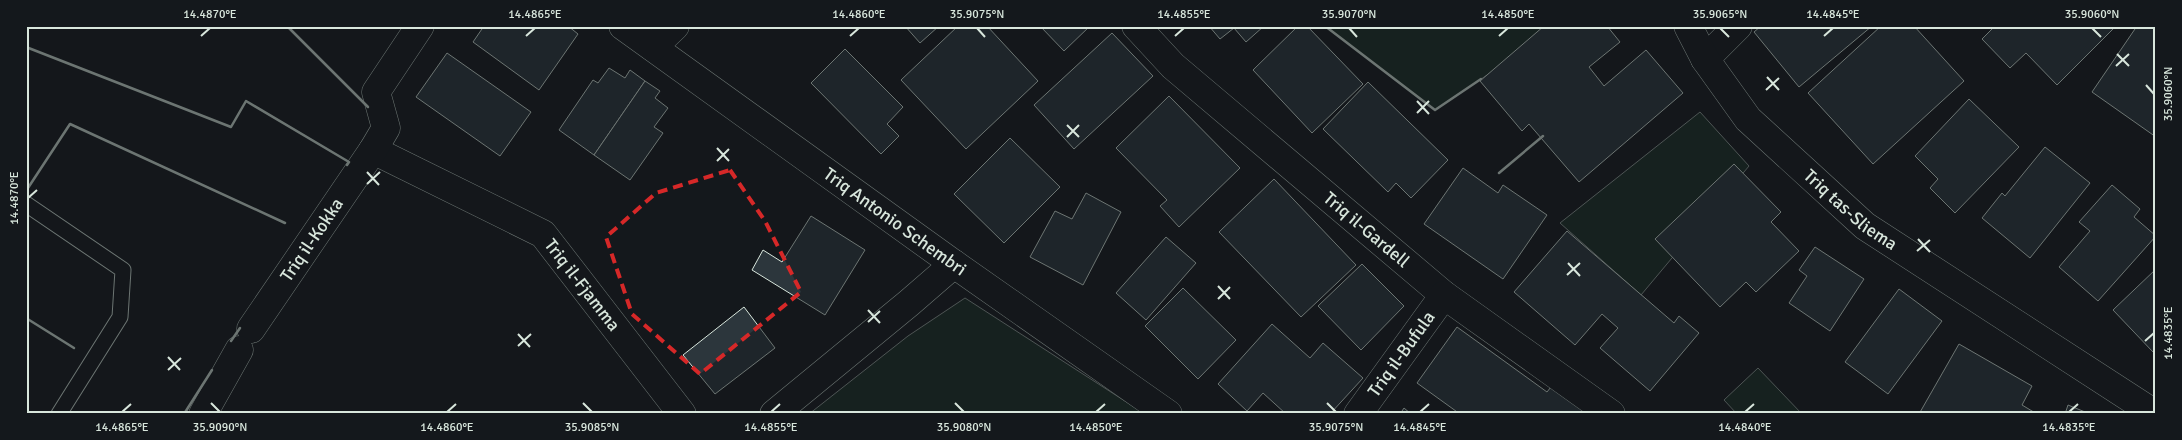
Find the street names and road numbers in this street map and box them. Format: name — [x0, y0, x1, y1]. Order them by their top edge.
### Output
street label: Triq Antonio Schembri — [819, 163, 971, 280]
street label: Triq tas-Sliema — [1799, 164, 1901, 255]
street label: Triq il-Gardell — [1319, 187, 1414, 272]
street label: Triq il-Kokka — [276, 194, 348, 286]
street label: Triq il-Fjamma — [540, 234, 625, 336]
street label: Triq il-Bufula — [1363, 307, 1440, 401]

